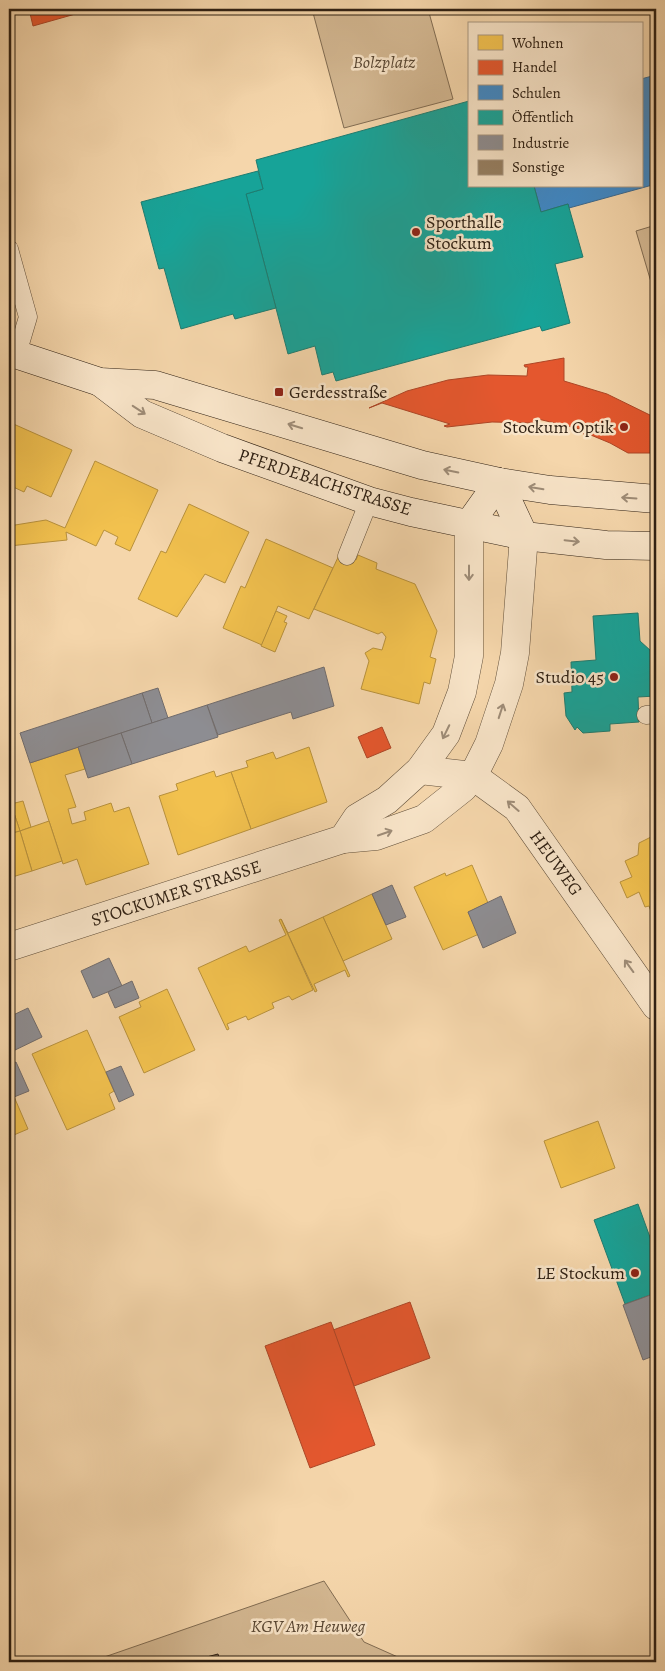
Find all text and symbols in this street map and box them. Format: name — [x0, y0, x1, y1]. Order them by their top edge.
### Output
legend — [468, 22, 642, 188]
text: Wohnen — [511, 33, 564, 53]
park label: Bolzplatz — [353, 50, 416, 74]
text: Handel — [512, 57, 557, 77]
text: Schulen — [512, 83, 561, 103]
text: Öffentlich — [512, 107, 574, 127]
text: Industrie — [512, 133, 570, 153]
text: Sonstige — [512, 157, 565, 177]
place label: Sporthalle Stockum — [426, 210, 502, 255]
marker: Sporthalle Stockum — [410, 226, 422, 238]
place label: Gerdesstraße — [289, 380, 387, 404]
marker: Gerdesstraße — [273, 386, 285, 398]
one-way arrow — [132, 405, 146, 416]
place label: Stockum Optik — [503, 415, 614, 439]
one-way arrow — [288, 421, 304, 431]
marker: Stockum Optik — [618, 421, 630, 433]
street label: PFERDEBACHSTRASSE — [235, 443, 415, 521]
one-way arrow — [444, 466, 460, 476]
one-way arrow — [529, 482, 545, 492]
one-way arrow — [621, 493, 637, 502]
one-way arrow — [564, 536, 580, 546]
one-way arrow — [464, 564, 474, 581]
place label: Studio 45 — [536, 665, 604, 689]
marker: Studio 45 — [608, 671, 620, 683]
one-way arrow — [496, 703, 506, 719]
one-way arrow — [441, 724, 451, 739]
one-way arrow — [507, 801, 520, 812]
street label: HEUWEG — [524, 825, 588, 901]
one-way arrow — [377, 828, 392, 837]
street label: STOCKUMER STRASSE — [88, 854, 264, 932]
one-way arrow — [624, 959, 634, 973]
place label: LE Stockum — [536, 1261, 625, 1285]
marker: LE Stockum — [629, 1267, 641, 1279]
park label: KGV Am Heuweg — [251, 1614, 365, 1638]

